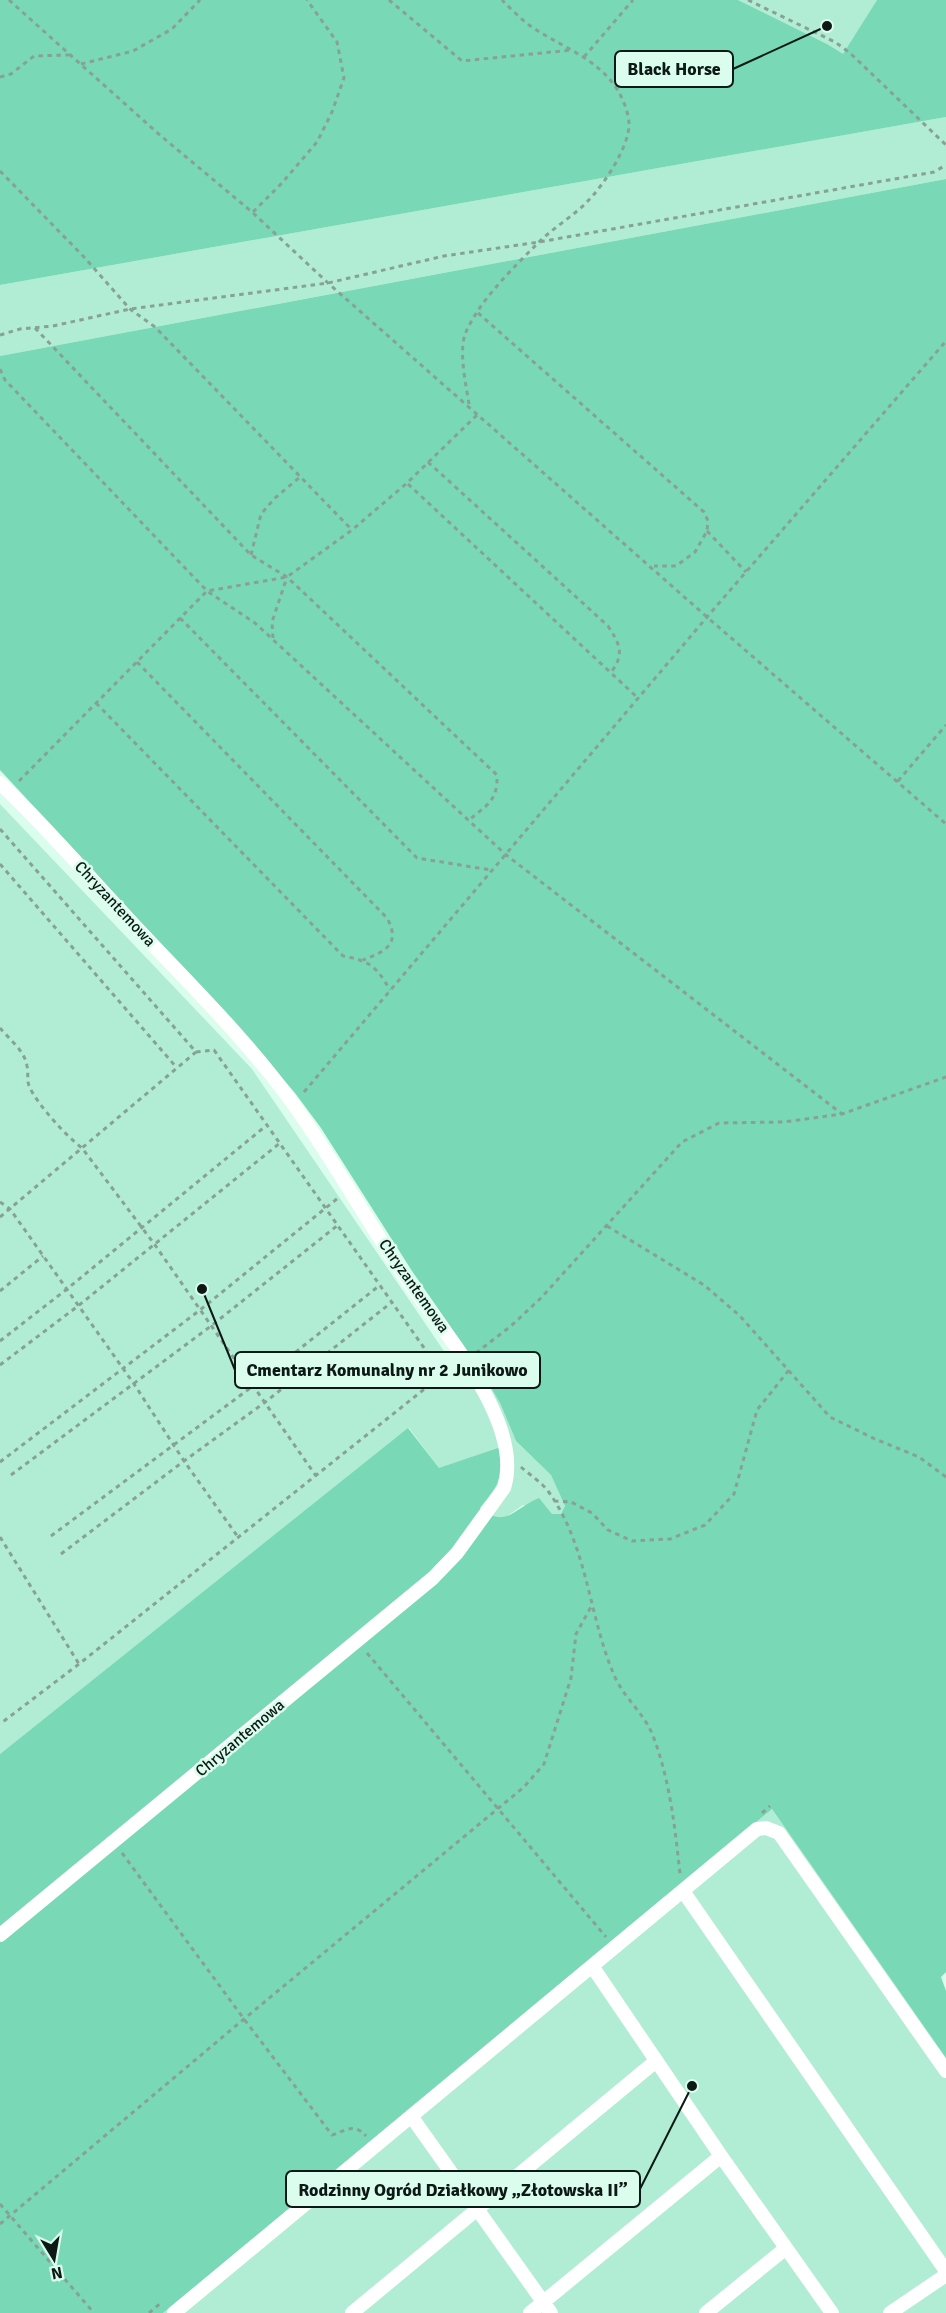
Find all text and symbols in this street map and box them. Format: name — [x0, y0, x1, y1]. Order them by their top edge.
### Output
callout: Black Horse — [615, 51, 733, 87]
text: Black Horse — [627, 58, 721, 80]
street label: Chryzantemowa — [70, 857, 160, 951]
street label: Chryzantemowa — [374, 1235, 454, 1337]
callout: Cmentarz Komunalny nr 2 Junikowo — [235, 1352, 540, 1388]
text: Cmentarz Komunalny nr 2 Junikowo — [246, 1359, 528, 1381]
street label: Chryzantemowa — [191, 1695, 289, 1781]
callout: Rodzinny Ogród Działkowy „Złotowska II” — [286, 2171, 640, 2207]
text: Rodzinny Ogród Działkowy „Złotowska II” — [298, 2179, 628, 2201]
north arrow — [24, 2229, 84, 2289]
text: N — [49, 2262, 64, 2284]

